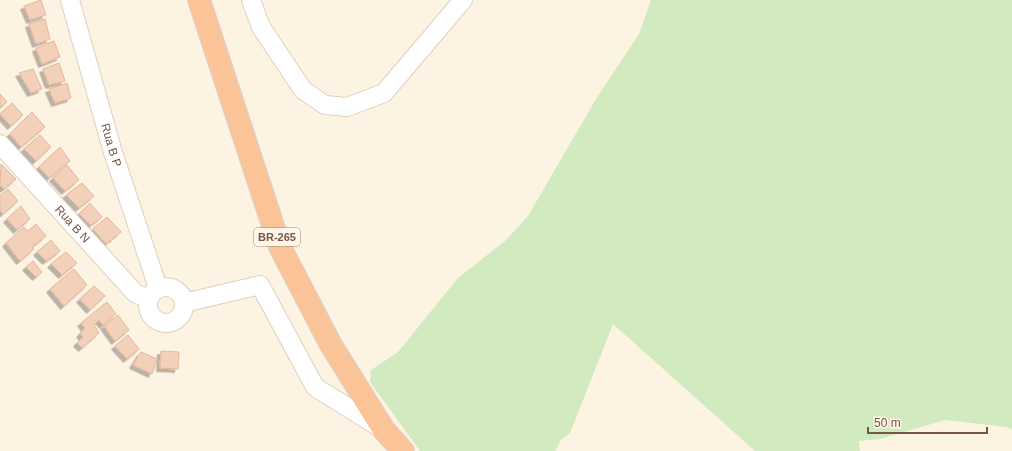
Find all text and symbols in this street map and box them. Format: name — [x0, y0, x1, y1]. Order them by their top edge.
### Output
street label: Rua B P — [98, 122, 124, 169]
street label: Rua B N — [52, 203, 93, 246]
road number: BR-265 — [254, 228, 300, 246]
scale bar — [868, 409, 987, 435]
text: 50 m — [874, 416, 901, 430]

